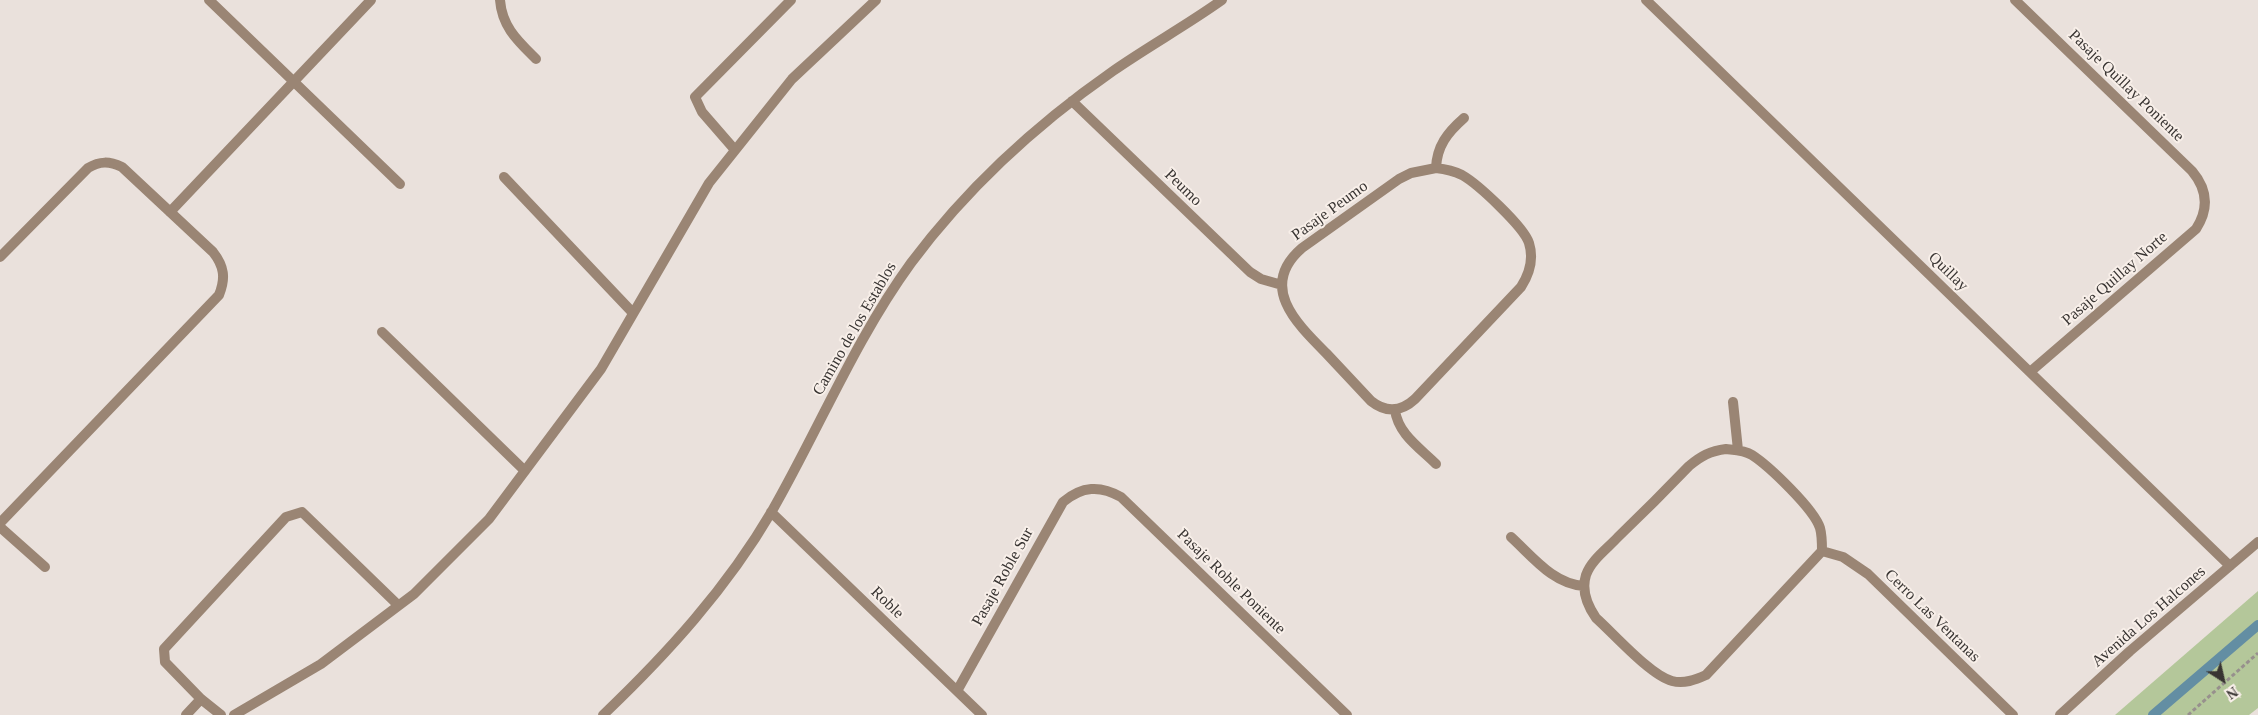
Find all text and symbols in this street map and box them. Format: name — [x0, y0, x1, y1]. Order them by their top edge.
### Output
street label: Pasaje Quillay Poniente — [2064, 26, 2188, 146]
street label: Peumo — [1160, 166, 1206, 210]
street label: Pasaje Peumo — [1288, 177, 1372, 245]
street label: Pasaje Quillay Norte — [2058, 228, 2172, 330]
street label: Quillay — [1924, 248, 1972, 296]
street label: Camino de los Establos — [809, 259, 901, 399]
street label: Pasaje Roble Sur — [968, 525, 1038, 629]
street label: Pasaje Roble Poniente — [1173, 525, 1289, 639]
street label: Avenida Los Halcones — [2088, 562, 2210, 672]
street label: Cerro Las Ventanas — [1880, 566, 1984, 666]
street label: Roble — [867, 583, 907, 623]
north arrow — [2198, 655, 2248, 705]
text: N — [2223, 684, 2240, 702]

